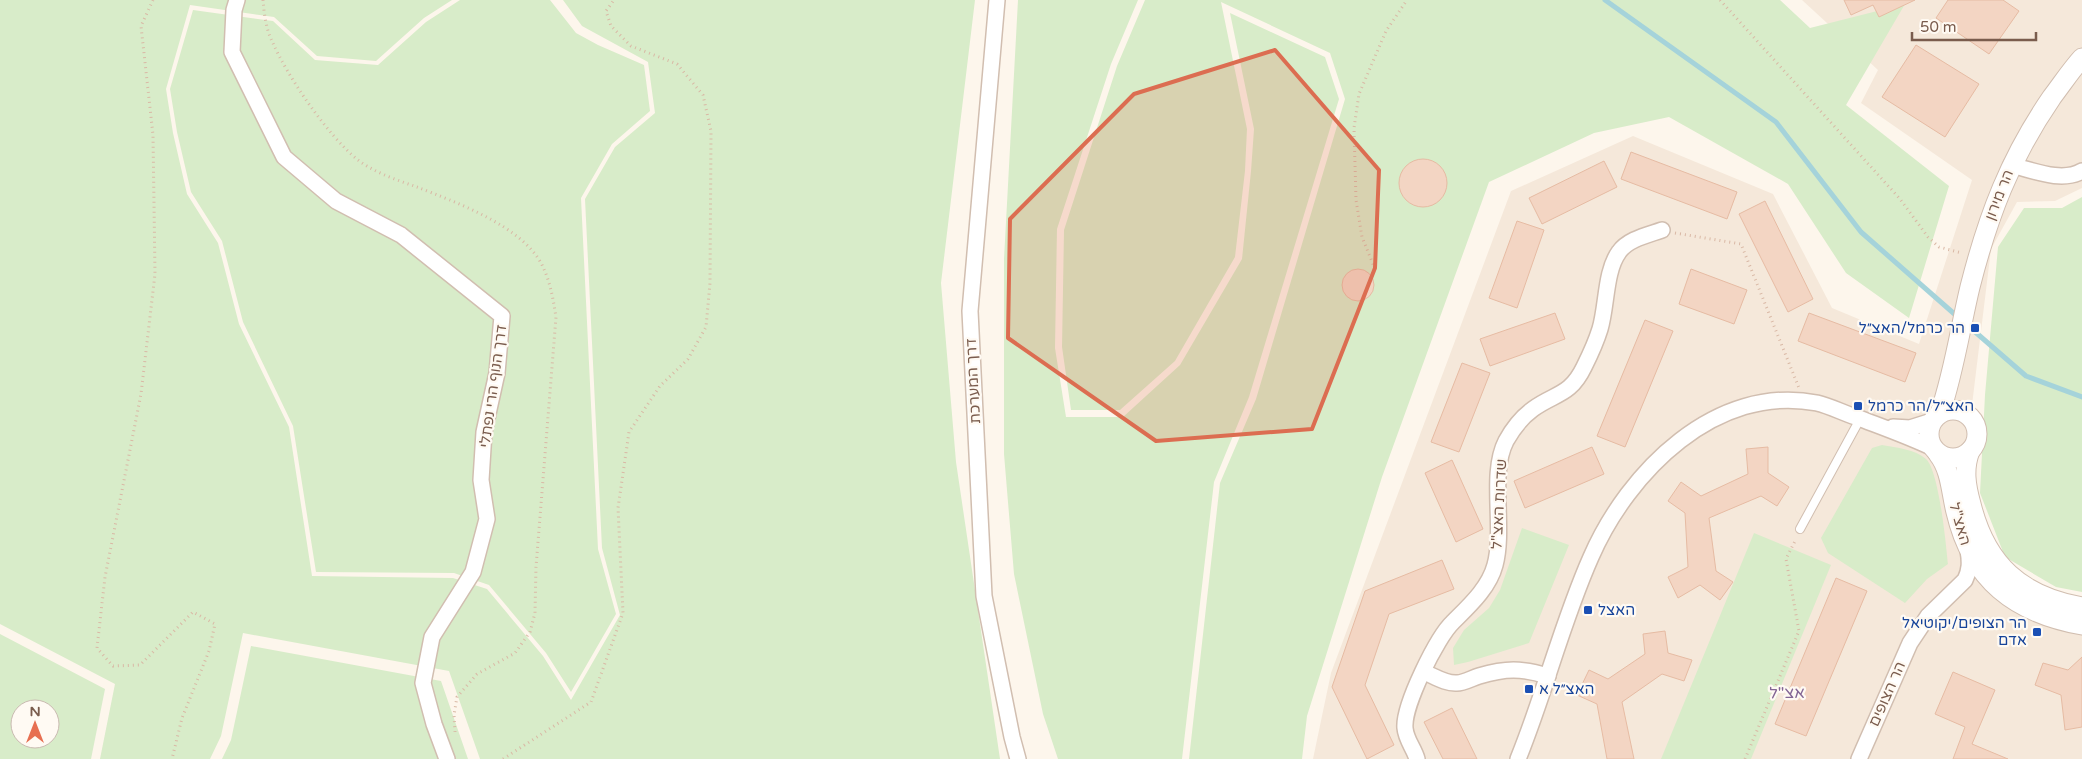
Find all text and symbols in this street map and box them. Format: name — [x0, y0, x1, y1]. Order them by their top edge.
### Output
scale bar — [1912, 10, 2036, 42]
text: 50 m — [1920, 18, 1957, 36]
street label: הר מירון — [1981, 167, 2017, 223]
place label: הר כרמל/האצ״ל — [1859, 319, 1965, 337]
marker: הר כרמל/האצ״ל — [1969, 322, 1981, 334]
street label: דרך הנוף הרי נפתלי — [475, 323, 511, 449]
street label: דרך המערכת — [962, 338, 984, 424]
place label: האצ״ל/הר כרמל — [1868, 397, 1974, 415]
marker: האצ״ל/הר כרמל — [1852, 400, 1864, 412]
street label: שדרות האצ"ל — [1488, 458, 1510, 550]
street label: האצ"ל — [1945, 501, 1975, 547]
place label: האצל — [1598, 601, 1635, 619]
marker: האצל — [1582, 604, 1594, 616]
place label: הר הצופים/יקוטיאל אדם — [1902, 614, 2027, 649]
marker: הר הצופים/יקוטיאל אדם — [2031, 626, 2043, 638]
street label: הר הצופים — [1865, 659, 1909, 729]
place label: האצ״ל א — [1539, 680, 1595, 698]
marker: האצ״ל א — [1523, 683, 1535, 695]
district label: אצ"ל — [1769, 683, 1805, 703]
north arrow — [10, 699, 60, 749]
text: N — [29, 703, 41, 720]

